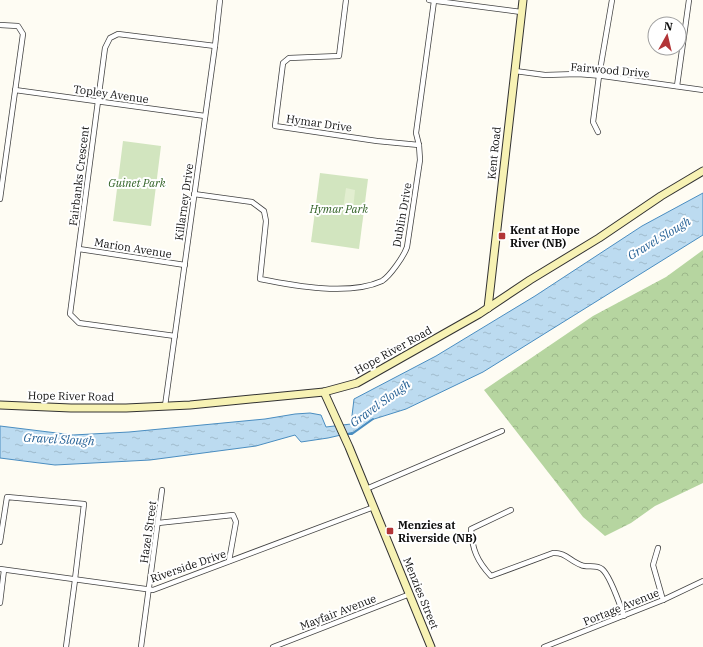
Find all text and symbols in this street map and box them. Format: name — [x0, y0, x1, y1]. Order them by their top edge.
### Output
north arrow — [647, 16, 687, 56]
text: N — [663, 19, 674, 34]
street label: Fairwood Drive — [570, 60, 650, 80]
street label: Topley Avenue — [72, 82, 150, 106]
street label: Hymar Drive — [285, 111, 353, 135]
street label: Fairbanks Crescent — [66, 125, 92, 227]
street label: Kent Road — [484, 126, 504, 180]
street label: Killarney Drive — [172, 162, 196, 241]
park label: Guinet Park — [108, 176, 166, 190]
street label: Dublin Drive — [389, 182, 415, 248]
park label: Hymar Park — [309, 202, 368, 216]
water label: Gravel Slough — [625, 213, 694, 263]
place label: Kent at Hope River (NB) — [510, 223, 580, 250]
marker: Kent at Hope River (NB) — [497, 231, 507, 241]
street label: Marion Avenue — [93, 235, 173, 261]
street label: Hope River Road — [352, 323, 434, 377]
water label: Gravel Slough — [347, 376, 413, 430]
street label: Hope River Road — [28, 388, 115, 404]
water label: Gravel Slough — [23, 430, 95, 448]
street label: Hazel Street — [137, 500, 159, 564]
place label: Menzies at Riverside (NB) — [398, 518, 477, 545]
marker: Menzies at Riverside (NB) — [385, 526, 395, 536]
street label: Riverside Drive — [148, 546, 228, 585]
street label: Menzies Street — [400, 555, 442, 631]
street label: Portage Avenue — [581, 585, 661, 629]
street label: Mayfair Avenue — [298, 591, 378, 633]

